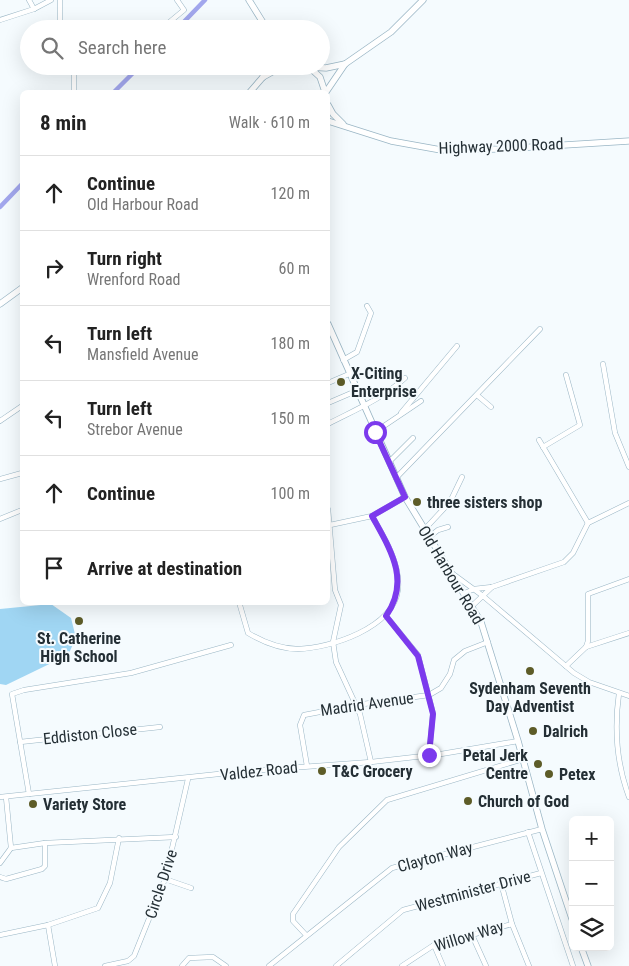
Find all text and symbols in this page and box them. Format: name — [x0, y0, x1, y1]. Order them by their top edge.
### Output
search box — [20, 20, 330, 75]
icon: search — [38, 34, 66, 62]
text: Search here — [78, 36, 166, 59]
text: 8 min — [40, 111, 87, 135]
text: Walk · 610 m — [229, 113, 310, 132]
street label: Highway 2000 Road — [438, 134, 564, 158]
text: Continue — [87, 172, 155, 195]
icon: ahead — [40, 179, 68, 207]
text: 120 m — [271, 184, 310, 203]
text: Old Harbour Road — [87, 195, 199, 214]
text: Turn right — [87, 247, 162, 270]
icon: right — [40, 254, 68, 282]
text: 60 m — [278, 259, 310, 278]
text: Wrenford Road — [87, 270, 181, 289]
text: Turn left — [87, 322, 152, 345]
icon: left — [40, 329, 68, 357]
text: 180 m — [271, 334, 310, 353]
text: Mansfield Avenue — [87, 345, 198, 364]
place label: X-Citing Enterprise — [351, 364, 417, 401]
marker: X-Citing Enterprise — [335, 376, 347, 388]
text: Turn left — [87, 397, 152, 420]
icon: left — [40, 404, 68, 432]
text: 150 m — [271, 409, 310, 428]
text: Strebor Avenue — [87, 420, 183, 439]
route start — [364, 421, 387, 444]
icon: ahead — [40, 479, 68, 507]
text: Continue — [87, 482, 155, 505]
text: 100 m — [271, 484, 310, 503]
place label: three sisters shop — [427, 493, 542, 512]
marker: three sisters shop — [411, 496, 423, 508]
street label: Old Harbour Road — [414, 522, 488, 628]
icon: arrive — [40, 554, 68, 582]
text: Arrive at destination — [87, 557, 242, 580]
marker: St. Catherine High School — [73, 615, 85, 627]
place label: St. Catherine High School — [37, 629, 121, 666]
marker: Sydenham Seventh Day Adventist — [524, 665, 536, 677]
place label: Sydenham Seventh Day Adventist — [469, 679, 591, 716]
street label: Madrid Avenue — [319, 688, 415, 720]
street label: Eddiston Close — [42, 720, 138, 748]
place label: Dalrich — [543, 722, 588, 741]
marker: Dalrich — [527, 725, 539, 737]
route end — [418, 744, 441, 767]
place label: Petal Jerk Centre — [463, 746, 528, 783]
street label: Valdez Road — [219, 757, 299, 785]
marker: Petal Jerk Centre — [532, 758, 544, 770]
place label: T&C Grocery — [332, 762, 413, 781]
marker: T&C Grocery — [316, 765, 328, 777]
place label: Petex — [559, 765, 596, 784]
marker: Petex — [543, 768, 555, 780]
place label: Church of God — [478, 792, 569, 811]
place label: Variety Store — [43, 795, 127, 814]
marker: Church of God — [462, 795, 474, 807]
marker: Variety Store — [27, 798, 39, 810]
map controls — [569, 816, 614, 951]
button: + — [569, 816, 614, 861]
street label: Clayton Way — [395, 838, 475, 876]
street label: Circle Drive — [141, 847, 181, 921]
button: − — [569, 861, 614, 906]
street label: Westminister Drive — [413, 866, 533, 916]
button: layers — [569, 906, 614, 951]
street label: Willow Way — [432, 916, 506, 956]

